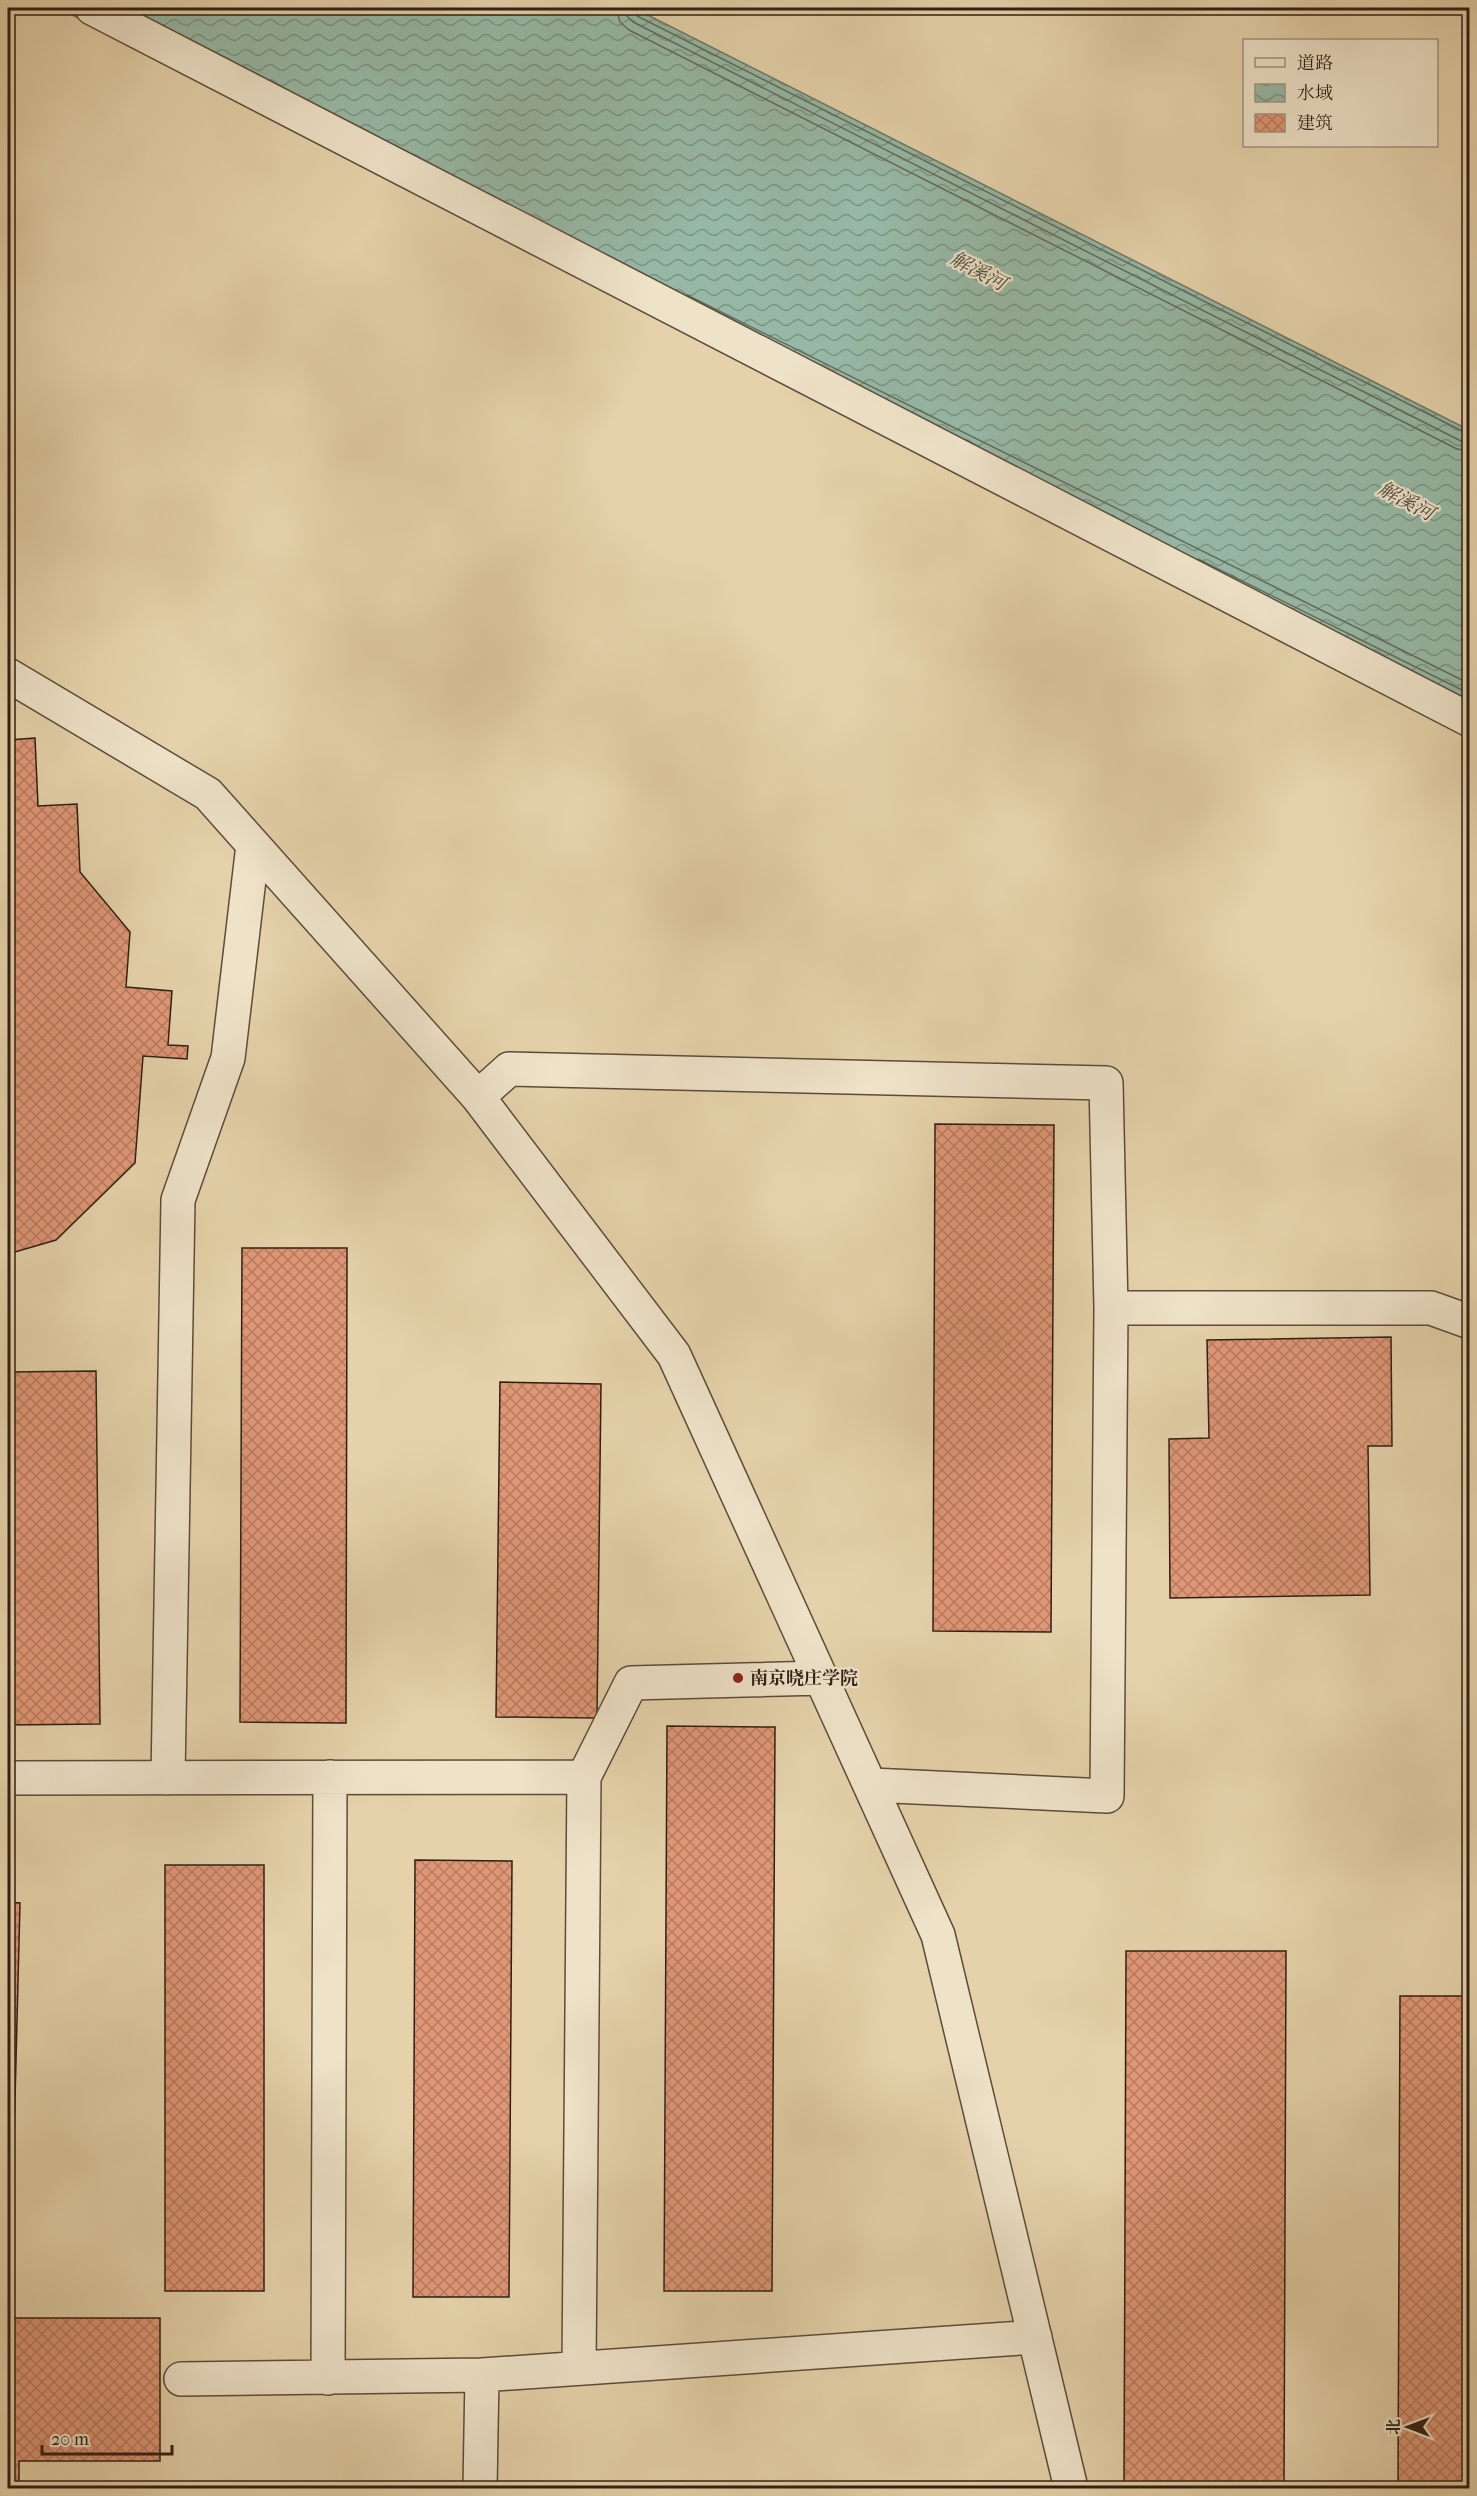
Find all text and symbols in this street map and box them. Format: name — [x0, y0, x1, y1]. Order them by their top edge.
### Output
legend — [1243, 39, 1438, 147]
text: 道路 — [1297, 53, 1333, 74]
text: 水域 — [1297, 83, 1333, 104]
text: 建筑 — [1297, 113, 1333, 134]
water label: 解溪河 — [946, 247, 1013, 297]
water label: 解溪河 — [1374, 477, 1441, 527]
place label: 南京晓庄学院 — [750, 1668, 858, 1689]
marker: 南京晓庄学院 — [731, 1671, 745, 1685]
north arrow — [1378, 2397, 1438, 2457]
scale bar — [42, 2418, 172, 2456]
text: 北 — [1384, 2419, 1403, 2435]
text: 20 m — [51, 2429, 89, 2450]

